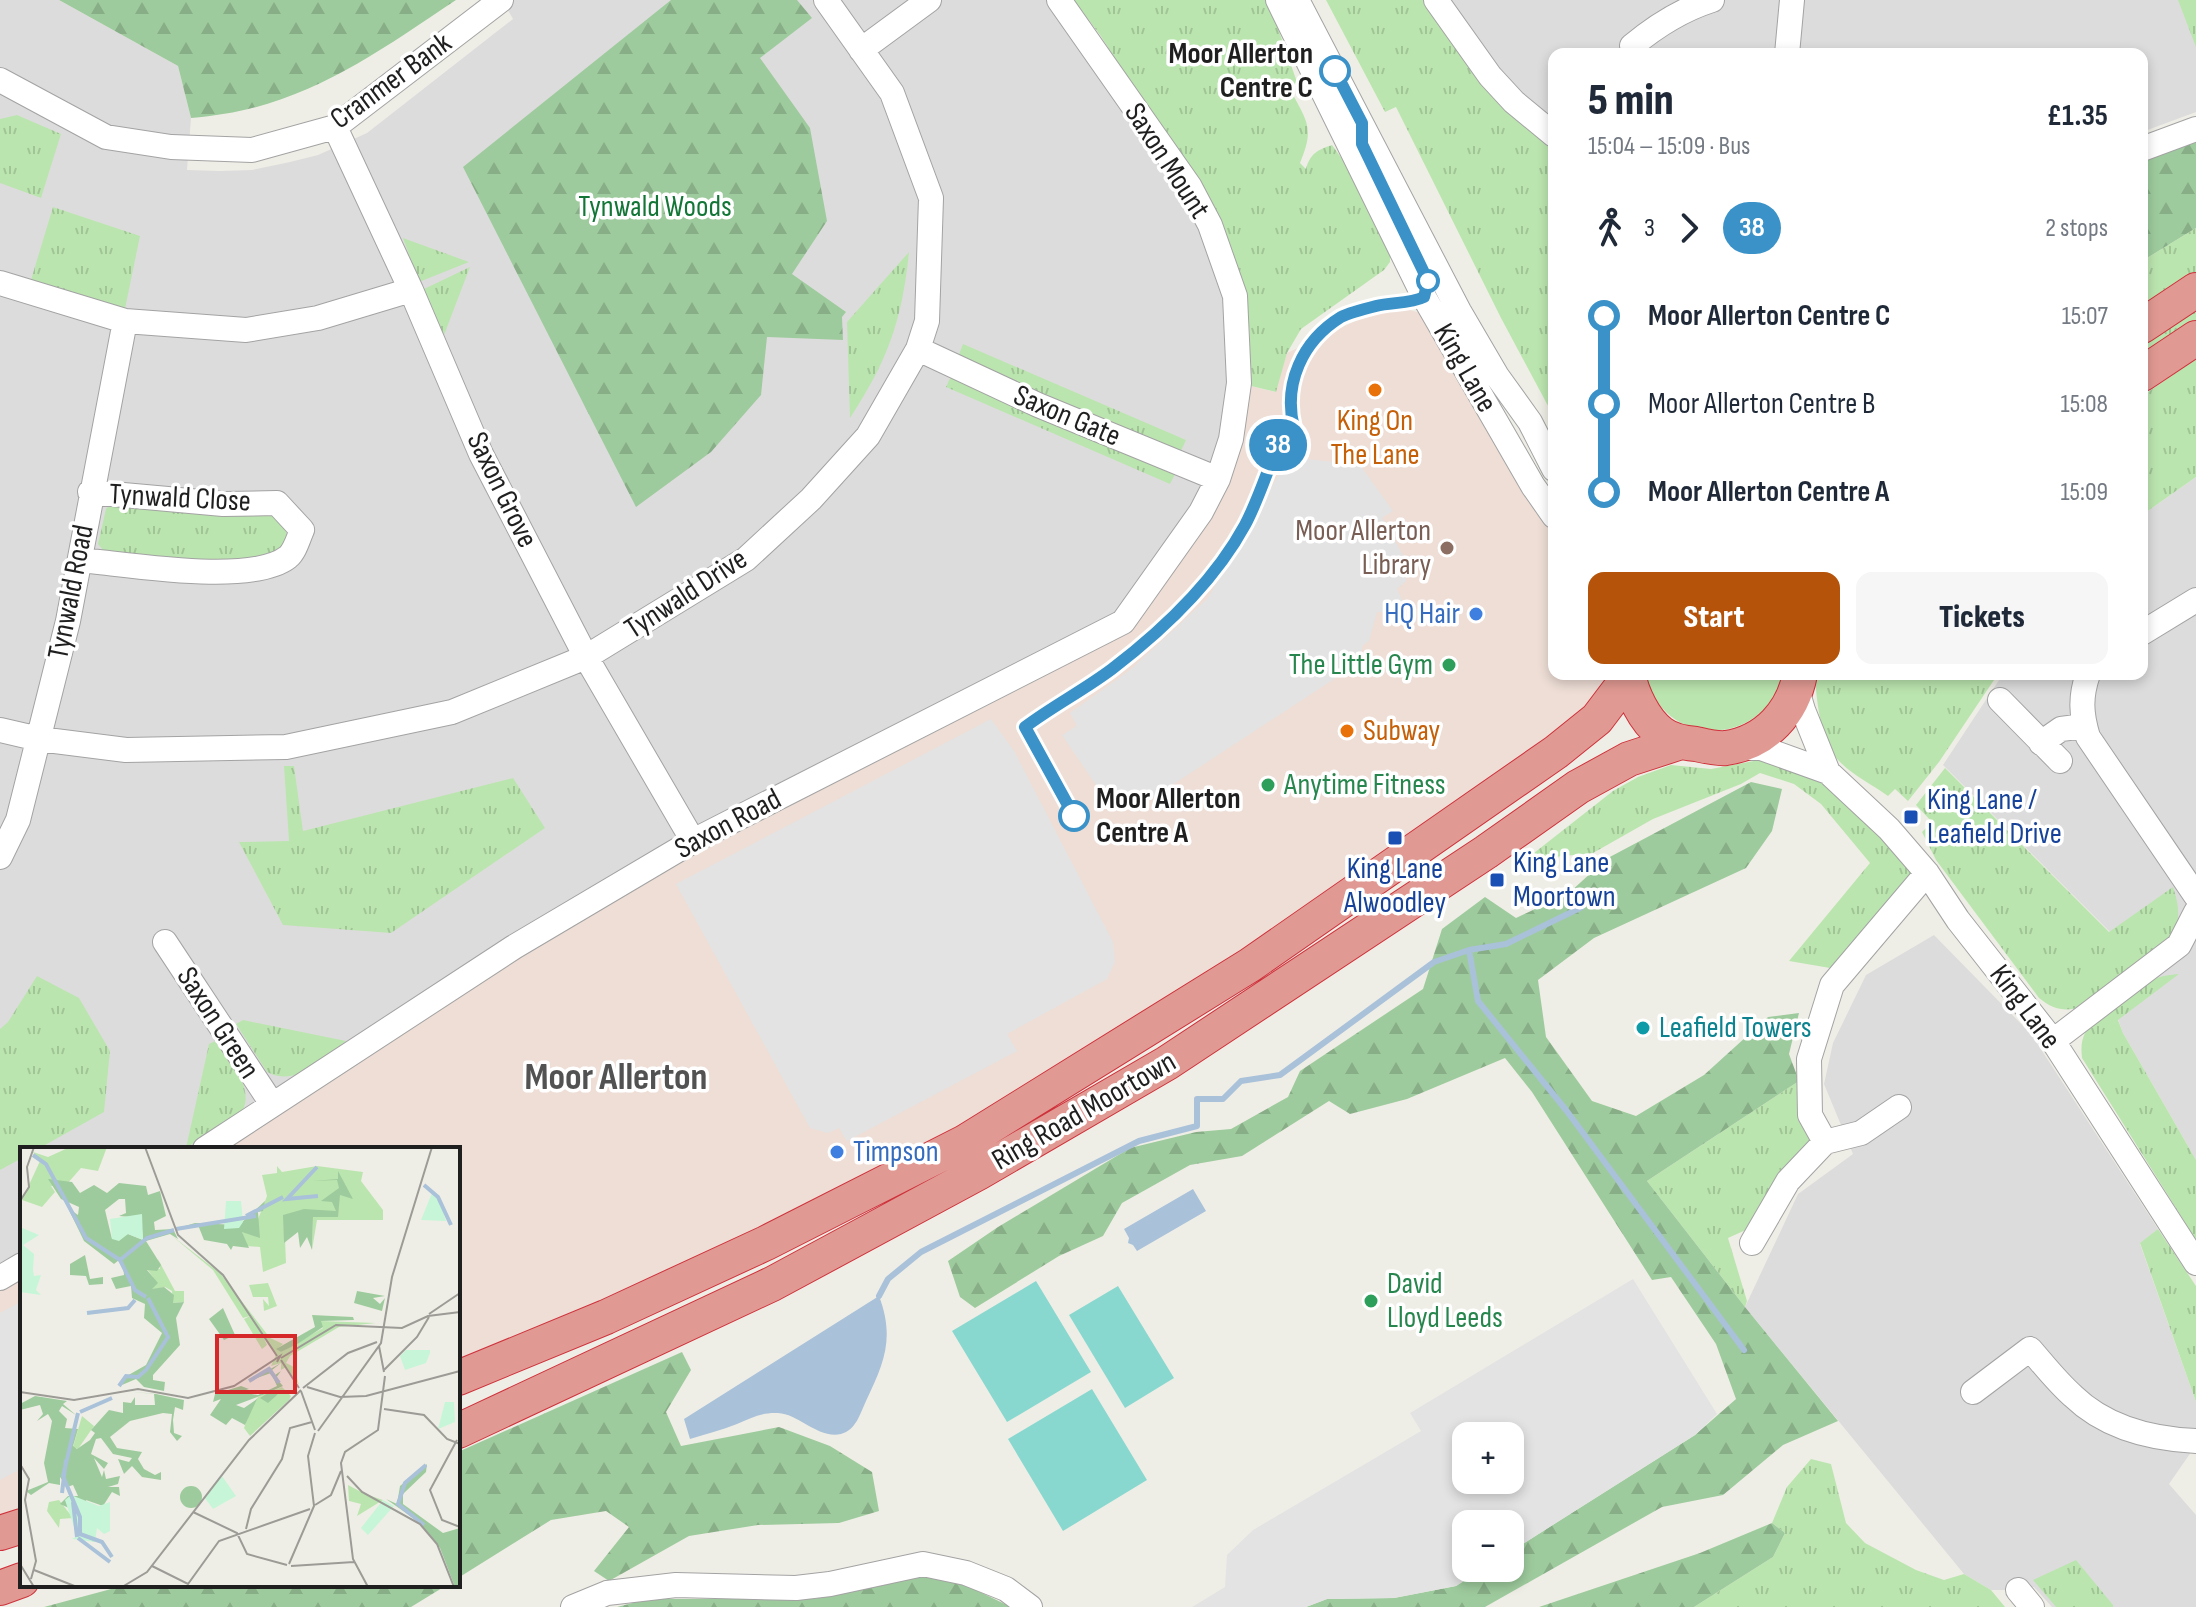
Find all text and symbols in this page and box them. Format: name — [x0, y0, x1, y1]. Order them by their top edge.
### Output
street label: Cranmer Bank — [323, 25, 459, 137]
place label: Moor Allerton Centre C — [1169, 36, 1313, 106]
marker: Moor Allerton Centre C — [1320, 56, 1350, 86]
text: 5 min — [1588, 74, 1674, 127]
street label: Saxon Mount — [1116, 97, 1218, 225]
text: £1.35 — [2047, 98, 2108, 134]
text: 15:04 – 15:09 · Bus — [1588, 131, 1750, 162]
park label: Tynwald Woods — [578, 189, 732, 225]
icon: walk — [1588, 206, 1632, 250]
icon: forward — [1667, 206, 1711, 250]
text: 38 — [1739, 211, 1765, 244]
text: 3 — [1644, 213, 1655, 244]
text: 2 stops — [2045, 213, 2108, 244]
unlabelled marker — [1417, 270, 1439, 292]
text: Moor Allerton Centre C — [1648, 298, 1890, 334]
text: 15:07 — [2062, 301, 2108, 332]
street label: King Lane — [1425, 317, 1505, 419]
street label: Saxon Gate — [1008, 377, 1126, 455]
marker: King On The Lane — [1366, 381, 1384, 399]
text: Moor Allerton Centre B — [1648, 386, 1875, 422]
text: 15:08 — [2061, 389, 2108, 420]
place label: King On The Lane — [1330, 403, 1420, 473]
line badge: 38 — [1242, 419, 1314, 471]
street label: Saxon Grove — [459, 426, 545, 554]
text: 38 — [1265, 428, 1291, 461]
text: Moor Allerton Centre A — [1648, 474, 1889, 510]
street label: Tynwald Close — [108, 476, 252, 520]
text: 15:09 — [2060, 477, 2108, 508]
place label: Moor Allerton Library — [1295, 513, 1431, 583]
street label: Tynwald Road — [40, 522, 102, 662]
marker: Moor Allerton Library — [1438, 539, 1456, 557]
street label: Tynwald Drive — [618, 541, 754, 647]
button: Start — [1588, 572, 1840, 664]
button: Tickets — [1856, 572, 2108, 664]
place label: HQ Hair — [1384, 596, 1460, 632]
marker: HQ Hair — [1467, 605, 1485, 623]
place label: The Little Gym — [1289, 647, 1433, 683]
marker: The Little Gym — [1440, 656, 1458, 674]
place label: Subway — [1363, 713, 1440, 749]
marker: Subway — [1338, 722, 1356, 740]
place label: Anytime Fitness — [1283, 767, 1445, 803]
marker: Anytime Fitness — [1259, 776, 1277, 794]
street label: Saxon Road — [669, 781, 787, 867]
place label: Moor Allerton Centre A — [1096, 781, 1241, 851]
place label: King Lane / Leafield Drive — [1927, 782, 2062, 852]
marker: Moor Allerton Centre A — [1059, 801, 1089, 831]
marker: King Lane / Leafield Drive — [1902, 808, 1920, 826]
marker: King Lane Alwoodley — [1386, 829, 1404, 847]
place label: King Lane Moortown — [1513, 845, 1616, 915]
place label: King Lane Alwoodley — [1343, 851, 1446, 921]
marker: King Lane Moortown — [1488, 871, 1506, 889]
street label: King Lane — [1982, 958, 2068, 1056]
street label: Saxon Green — [169, 961, 267, 1085]
place label: Leafield Towers — [1659, 1010, 1812, 1046]
marker: Leafield Towers — [1634, 1019, 1652, 1037]
street label: Ring Road Moortown — [986, 1044, 1182, 1178]
district label: Moor Allerton — [524, 1055, 708, 1100]
place label: Timpson — [853, 1134, 939, 1170]
marker: Timpson — [828, 1143, 846, 1161]
inset map — [20, 1147, 460, 1587]
place label: David Lloyd Leeds — [1387, 1266, 1503, 1336]
marker: David Lloyd Leeds — [1362, 1292, 1380, 1310]
map controls — [1452, 1422, 1524, 1582]
button: + — [1452, 1422, 1524, 1494]
button: − — [1452, 1510, 1524, 1582]

